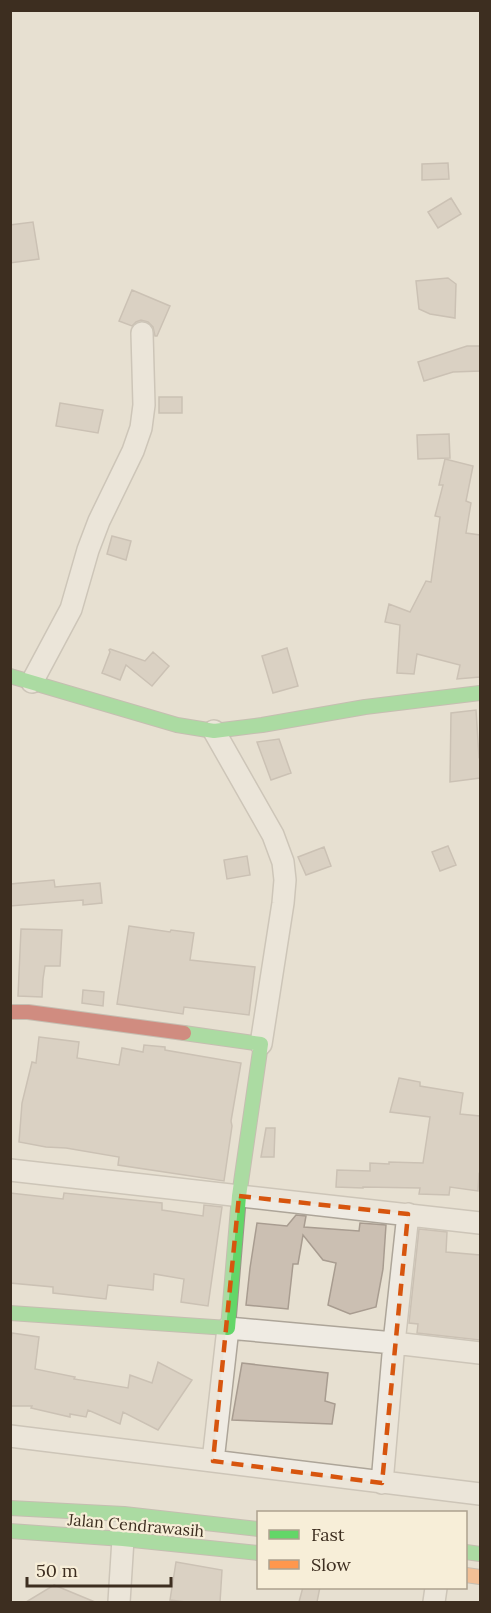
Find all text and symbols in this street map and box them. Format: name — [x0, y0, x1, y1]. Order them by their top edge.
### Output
street label: Jalan Cendrawasih — [66, 1509, 205, 1541]
legend — [257, 1511, 467, 1589]
text: Fast — [311, 1523, 345, 1546]
scale bar — [27, 1550, 171, 1588]
text: Slow — [311, 1553, 351, 1576]
text: 50 m — [36, 1559, 78, 1582]

